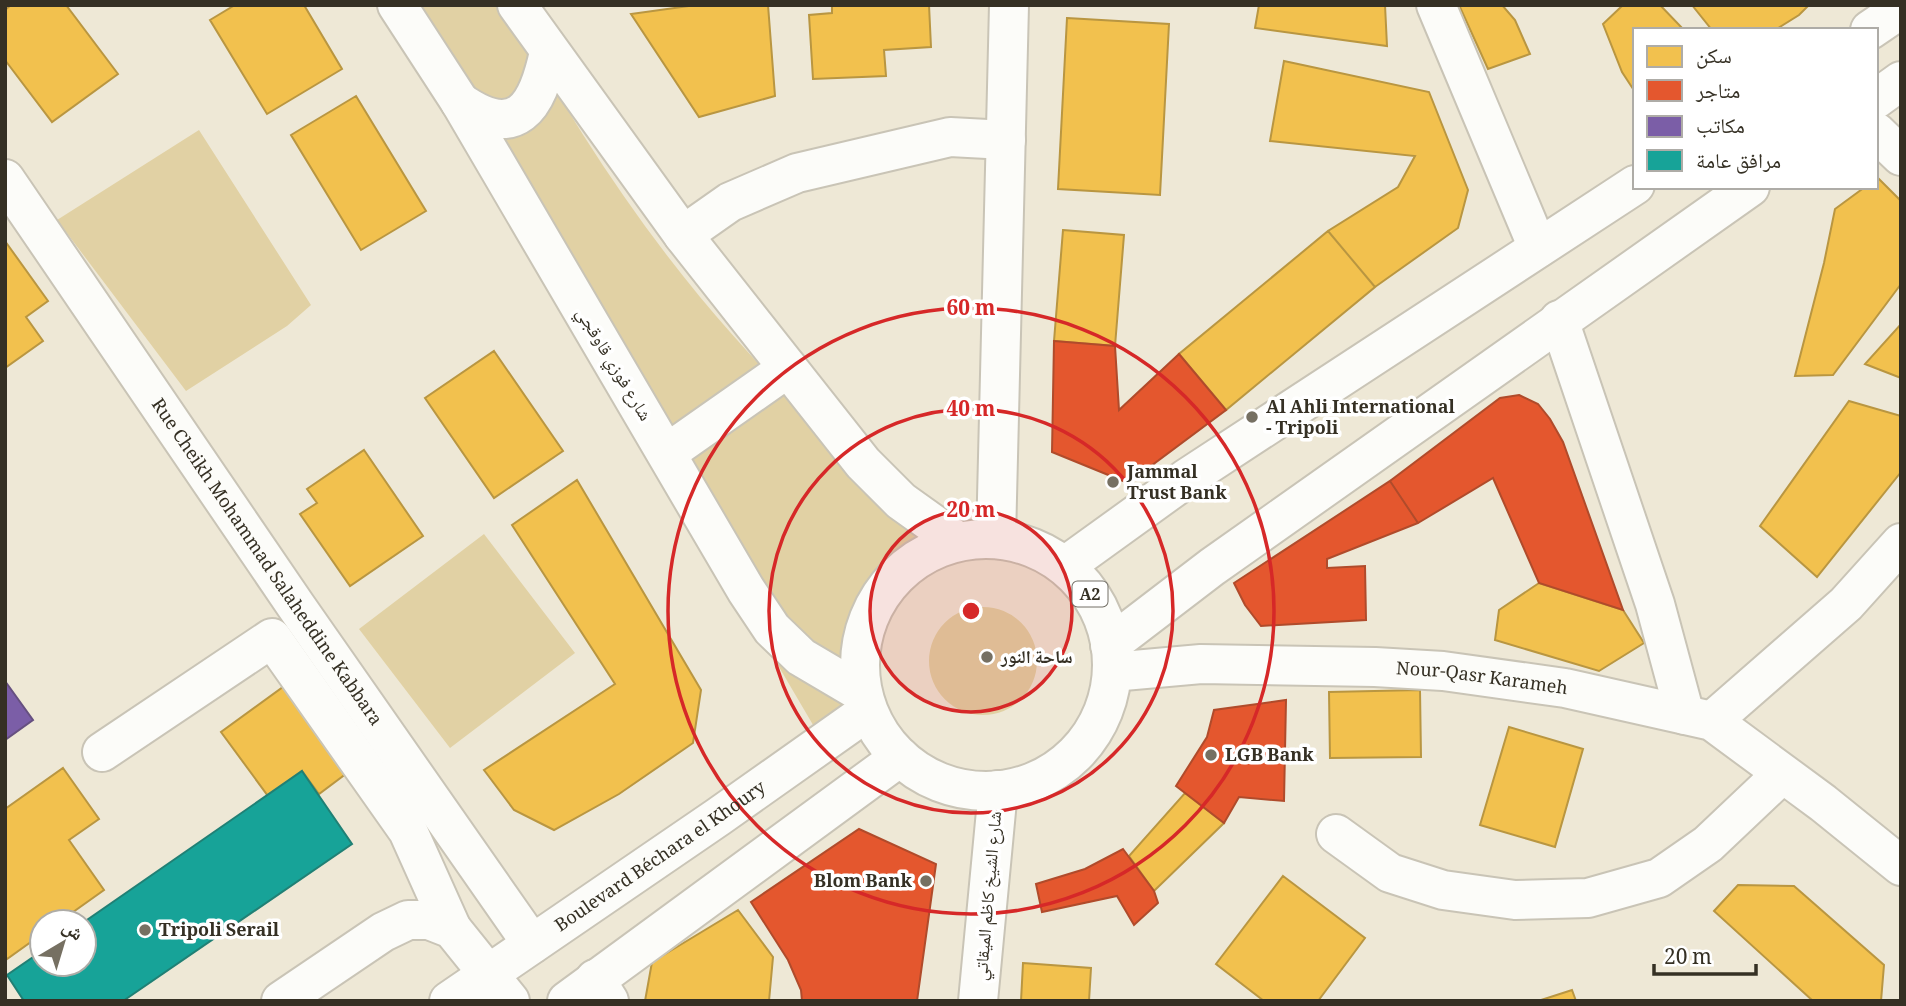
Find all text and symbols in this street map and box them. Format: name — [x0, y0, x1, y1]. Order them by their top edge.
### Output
legend — [1633, 28, 1878, 189]
text: سكن — [1696, 41, 1732, 76]
text: متاجر — [1695, 76, 1740, 111]
text: مكاتب — [1696, 111, 1745, 146]
text: مرافق عامة — [1696, 146, 1781, 181]
text: 60 m — [947, 293, 996, 328]
street label: شارع فوزي قاوقجي — [566, 302, 658, 428]
street label: Rue Cheikh Mohammad Salaheddine Kabbara — [142, 393, 389, 733]
text: 40 m — [947, 394, 996, 429]
place label: Al Ahli International - Tripoli — [1266, 394, 1456, 445]
marker: Al Ahli International - Tripoli — [1244, 409, 1260, 425]
place label: Jammal Trust Bank — [1126, 459, 1227, 510]
marker: Jammal Trust Bank — [1105, 474, 1121, 490]
text: 20 m — [947, 495, 996, 530]
road number: A2 — [1072, 582, 1108, 607]
centre of rings — [959, 599, 983, 623]
place label: ساحة النور — [1000, 644, 1073, 674]
marker: ساحة النور — [979, 649, 995, 665]
street label: Nour-Qasr Karameh — [1395, 655, 1570, 705]
place label: LGB Bank — [1225, 742, 1314, 772]
marker: LGB Bank — [1203, 747, 1219, 763]
street label: Boulevard Béchara el Khoury — [549, 774, 774, 941]
street label: شارع الشيخ كاظم الميقاتي — [968, 810, 1012, 982]
place label: Blom Bank — [814, 868, 913, 898]
marker: Blom Bank — [918, 873, 934, 889]
north arrow — [28, 908, 98, 978]
text: ش — [54, 913, 89, 951]
place label: Tripoli Serail — [159, 917, 280, 947]
marker: Tripoli Serail — [137, 922, 153, 938]
scale bar — [1654, 932, 1756, 976]
text: 20 m — [1664, 942, 1712, 977]

